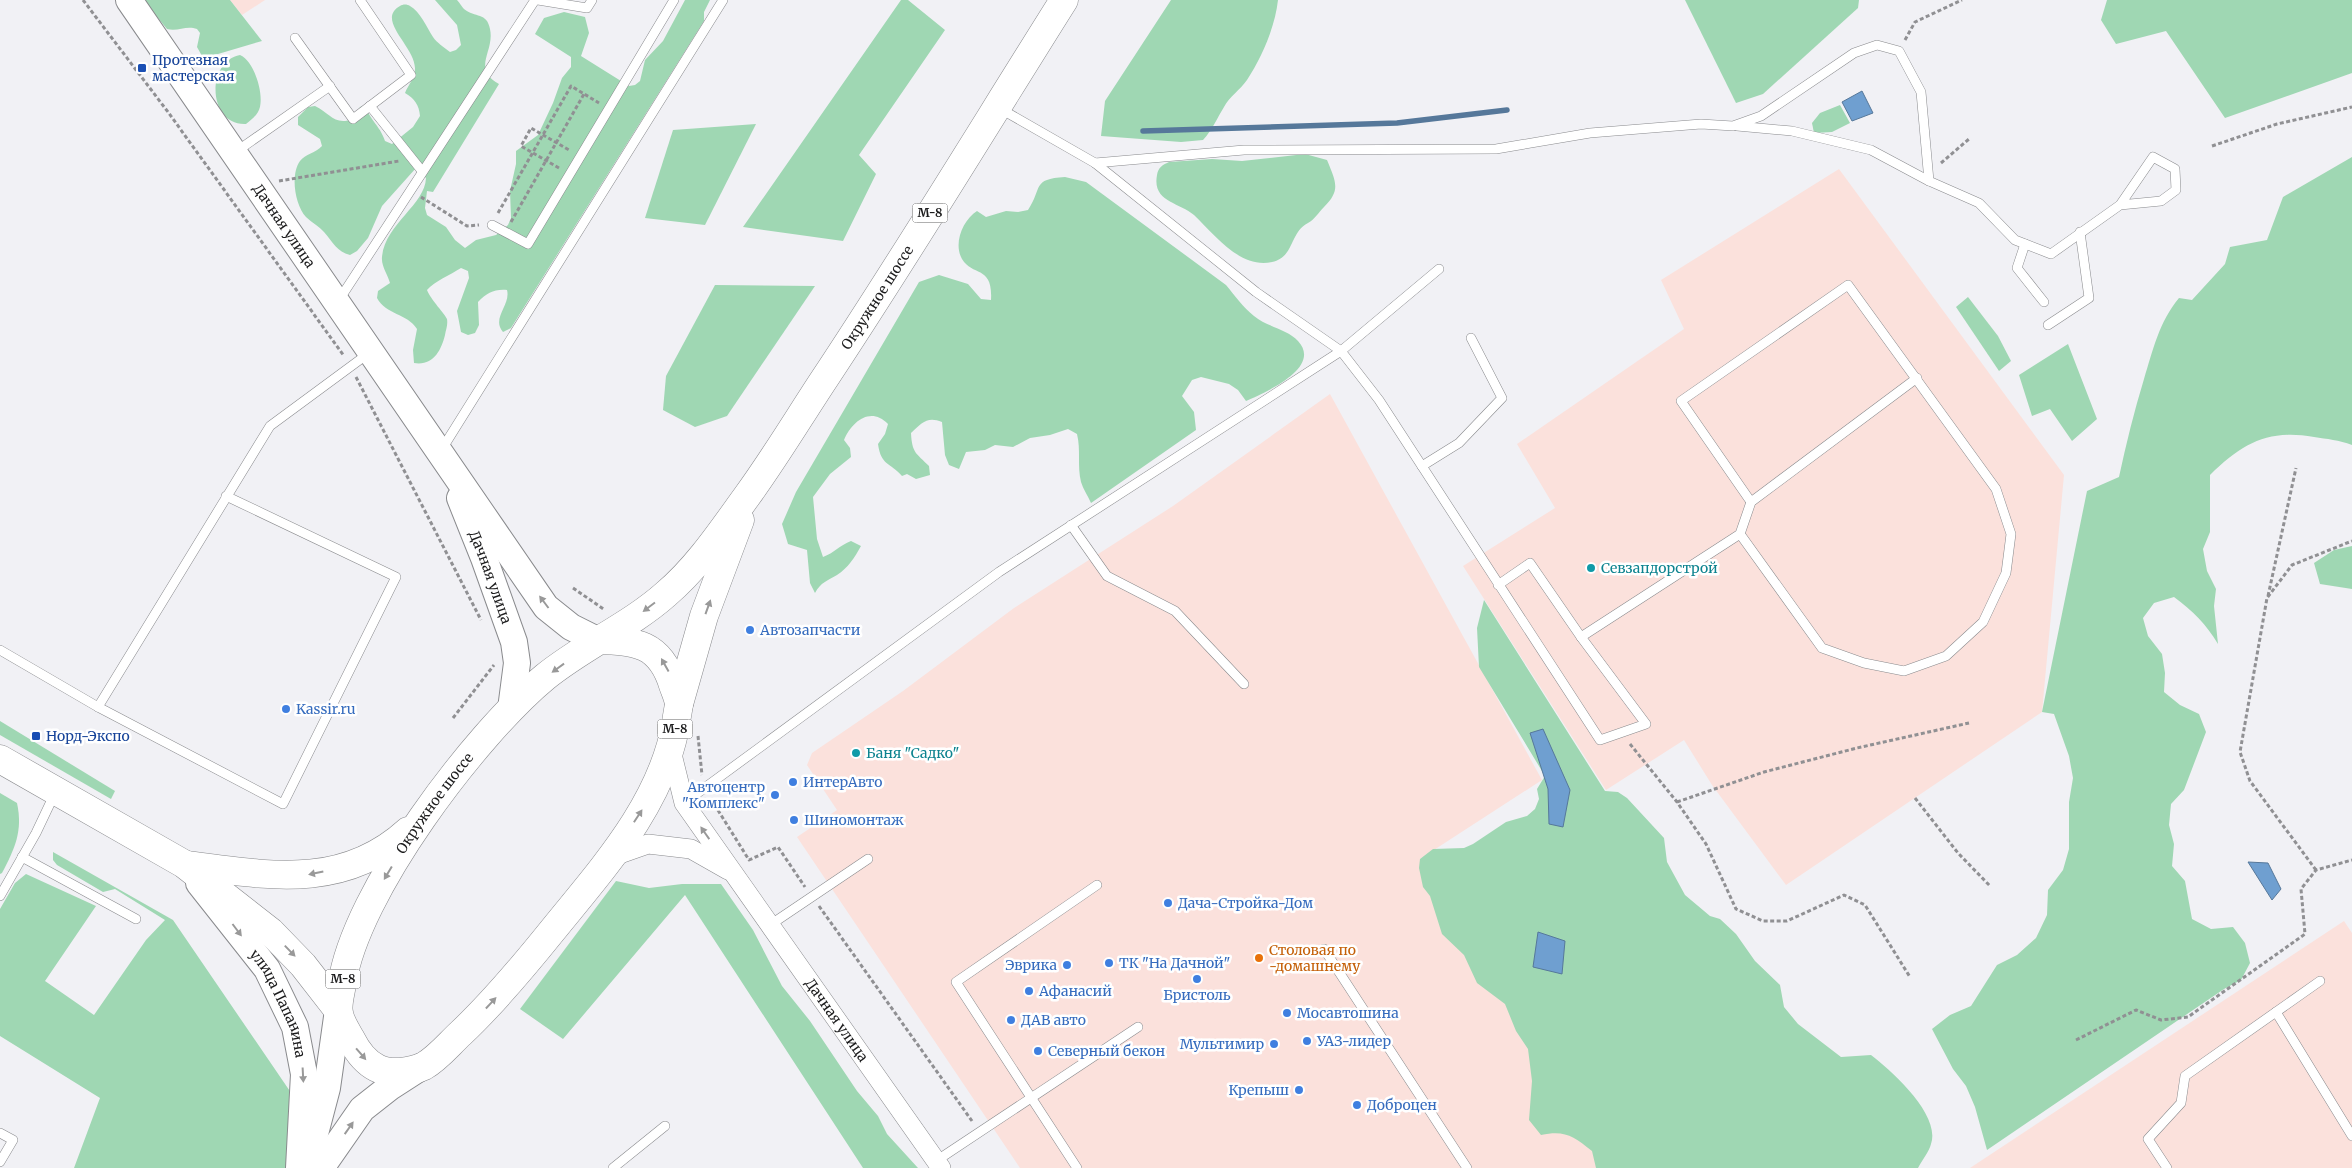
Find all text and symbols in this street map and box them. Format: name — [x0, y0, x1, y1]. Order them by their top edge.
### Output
place label: Протезная мастерская — [152, 51, 235, 85]
marker: Протезная мастерская — [136, 62, 148, 74]
street label: Дачная улица — [249, 180, 320, 272]
road number: М-8 — [912, 204, 948, 222]
street label: Окружное шоссе — [837, 242, 917, 353]
street label: Дачная улица — [465, 528, 516, 627]
place label: Севзапдорстрой — [1601, 559, 1718, 577]
marker: Севзапдорстрой — [1585, 562, 1597, 574]
one-way arrow — [539, 595, 549, 609]
one-way arrow — [704, 599, 712, 614]
one-way arrow — [643, 602, 656, 613]
place label: Автозапчасти — [759, 621, 861, 639]
marker: Автозапчасти — [744, 624, 756, 636]
one-way arrow — [660, 659, 669, 672]
one-way arrow — [551, 663, 565, 673]
place label: Kassir.ru — [296, 700, 356, 718]
marker: Kassir.ru — [280, 703, 292, 715]
road number: М-8 — [658, 720, 692, 739]
place label: Норд-Экспо — [46, 727, 130, 745]
marker: Норд-Экспо — [30, 730, 42, 742]
place label: Баня "Садко" — [866, 744, 960, 762]
marker: Баня "Садко" — [850, 747, 862, 759]
street label: Окружное шоссе — [392, 749, 477, 857]
place label: ИнтерАвто — [803, 773, 882, 791]
marker: ИнтерАвто — [787, 776, 799, 788]
place label: Автоцентр "Комплекс" — [682, 778, 765, 812]
marker: Автоцентр "Комплекс" — [769, 789, 781, 801]
one-way arrow — [633, 810, 643, 823]
place label: Шиномонтаж — [804, 811, 904, 829]
marker: Шиномонтаж — [788, 814, 800, 826]
one-way arrow — [700, 826, 710, 840]
one-way arrow — [384, 867, 393, 880]
one-way arrow — [308, 869, 323, 877]
place label: Дача-Стройка-Дом — [1178, 894, 1314, 912]
marker: Дача-Стройка-Дом — [1162, 897, 1174, 909]
one-way arrow — [231, 923, 242, 936]
place label: Столовая по -домашнему — [1269, 941, 1361, 975]
one-way arrow — [283, 944, 295, 956]
street label: улица Папанина — [246, 946, 310, 1060]
marker: Столовая по -домашнему — [1253, 952, 1265, 964]
place label: ТК "На Дачной" — [1119, 954, 1231, 972]
place label: Эврика — [1005, 956, 1057, 974]
marker: ТК "На Дачной" — [1103, 957, 1115, 969]
marker: Эврика — [1061, 959, 1073, 971]
road number: М-8 — [326, 970, 360, 989]
marker: Бристоль — [1191, 973, 1203, 985]
street label: Дачная улица — [801, 975, 873, 1066]
place label: Афанасий — [1038, 982, 1112, 1000]
marker: Афанасий — [1023, 985, 1035, 997]
place label: Бристоль — [1163, 986, 1231, 1004]
one-way arrow — [485, 997, 497, 1009]
place label: Мосавтошина — [1297, 1004, 1399, 1022]
marker: Мосавтошина — [1281, 1007, 1293, 1019]
place label: ДАВ авто — [1021, 1011, 1086, 1029]
marker: ДАВ авто — [1005, 1014, 1017, 1026]
place label: УАЗ-лидер — [1316, 1032, 1391, 1050]
place label: Мультимир — [1180, 1035, 1264, 1053]
marker: УАЗ-лидер — [1301, 1035, 1313, 1047]
marker: Мультимир — [1268, 1038, 1280, 1050]
place label: Северный бекон — [1048, 1042, 1166, 1060]
marker: Северный бекон — [1032, 1045, 1044, 1057]
one-way arrow — [356, 1047, 367, 1060]
one-way arrow — [300, 1067, 308, 1083]
place label: Крепыш — [1228, 1081, 1289, 1099]
marker: Крепыш — [1293, 1084, 1305, 1096]
place label: Доброцен — [1367, 1096, 1437, 1114]
marker: Доброцен — [1351, 1099, 1363, 1111]
one-way arrow — [344, 1121, 354, 1135]

